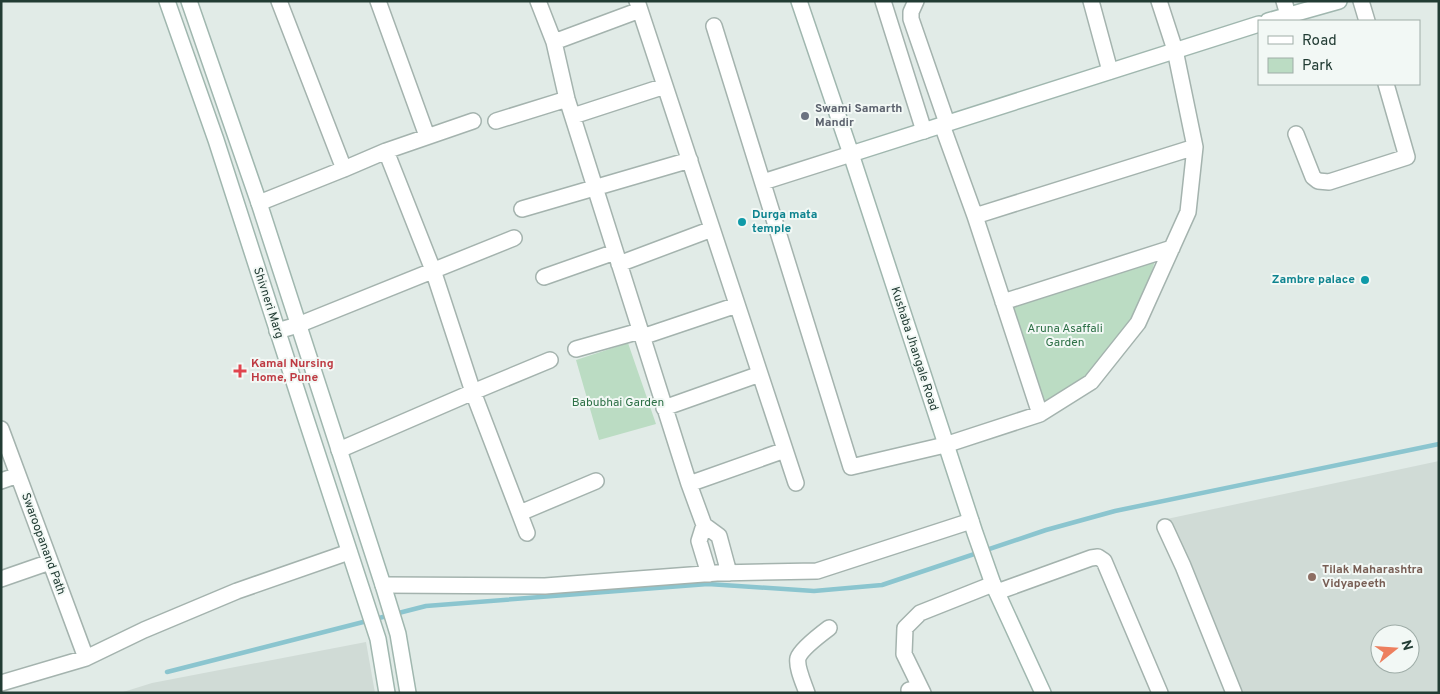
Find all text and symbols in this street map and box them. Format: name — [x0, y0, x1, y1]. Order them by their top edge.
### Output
legend — [1258, 20, 1420, 85]
text: Road — [1302, 32, 1337, 51]
text: Park — [1302, 57, 1333, 76]
place label: Swami Samarth Mandir — [815, 101, 902, 131]
marker: Swami Samarth Mandir — [799, 110, 811, 122]
place label: Durga mata temple — [752, 207, 817, 237]
marker: Durga mata temple — [736, 216, 748, 228]
street label: Shivneri Marg — [249, 265, 287, 341]
place label: Zambre palace — [1272, 272, 1355, 288]
marker: Zambre palace — [1359, 274, 1371, 286]
street label: Kushaba Jhangale Road — [886, 285, 942, 413]
park label: Aruna Asaffali Garden — [1027, 321, 1103, 351]
place label: Kamal Nursing Home, Pune — [251, 356, 334, 386]
marker: Kamal Nursing Home, Pune — [233, 364, 247, 378]
park label: Babubhai Garden — [572, 395, 664, 411]
street label: Swaroopanand Path — [17, 491, 69, 597]
place label: Tilak Maharashtra Vidyapeeth — [1322, 562, 1423, 592]
marker: Tilak Maharashtra Vidyapeeth — [1306, 571, 1318, 583]
north arrow — [1370, 624, 1420, 674]
text: N — [1396, 638, 1416, 653]

